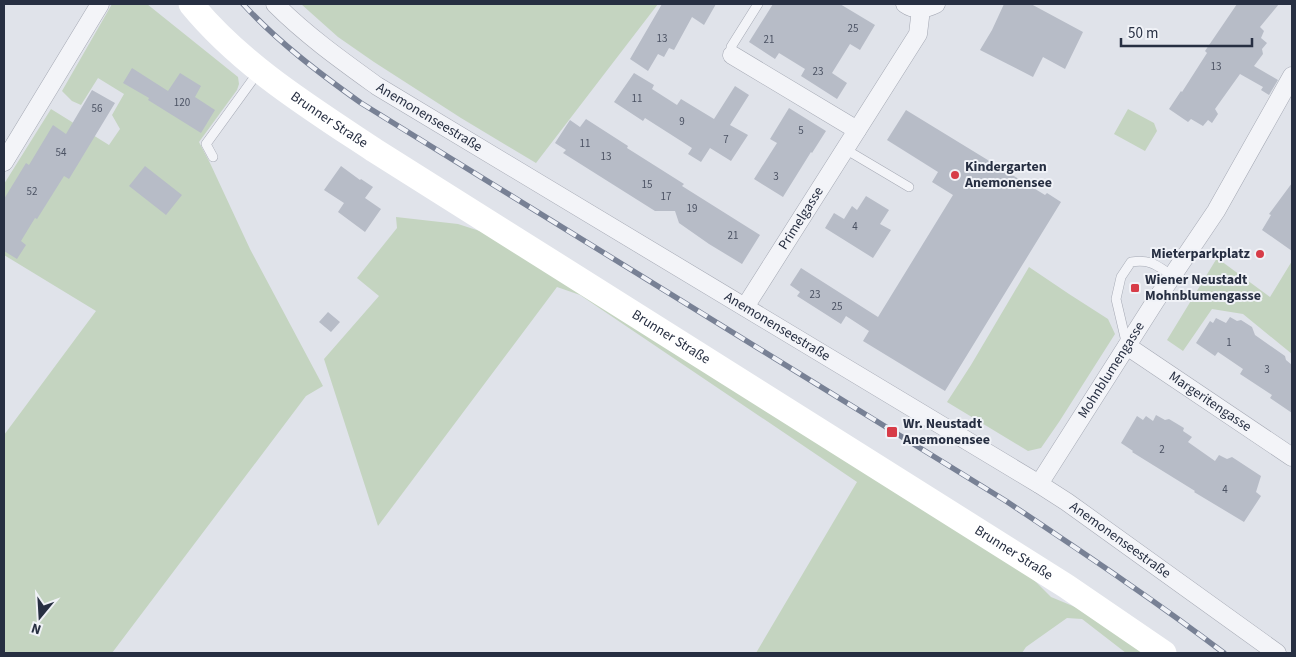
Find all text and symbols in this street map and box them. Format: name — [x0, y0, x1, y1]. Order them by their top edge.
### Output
scale bar — [1121, 15, 1252, 47]
house number: 25 — [848, 21, 858, 36]
text: 50 m — [1128, 23, 1158, 44]
house number: 13 — [657, 31, 667, 46]
house number: 21 — [764, 32, 774, 47]
house number: 13 — [1211, 59, 1221, 74]
house number: 23 — [813, 64, 823, 79]
street label: Anemonenseestraße — [372, 78, 486, 157]
street label: Brunner Straße — [286, 87, 372, 153]
house number: 11 — [632, 91, 642, 106]
house number: 120 — [174, 95, 190, 110]
house number: 56 — [92, 101, 103, 116]
house number: 9 — [679, 114, 685, 129]
house number: 5 — [798, 123, 804, 138]
house number: 7 — [723, 132, 729, 147]
house number: 11 — [580, 136, 590, 151]
house number: 54 — [56, 145, 67, 160]
house number: 13 — [601, 149, 611, 164]
place label: Kindergarten Anemonensee — [964, 157, 1052, 193]
house number: 3 — [773, 169, 779, 184]
marker: Kindergarten Anemonensee — [949, 169, 961, 181]
house number: 15 — [642, 177, 652, 192]
street label: Primelgasse — [774, 183, 829, 254]
house number: 52 — [27, 184, 37, 199]
house number: 17 — [661, 189, 671, 204]
house number: 19 — [687, 201, 697, 216]
house number: 4 — [852, 219, 858, 234]
house number: 21 — [728, 228, 738, 243]
place label: Mieterparkplatz — [1151, 244, 1251, 264]
marker: Mieterparkplatz — [1254, 248, 1266, 260]
place label: Wiener Neustadt Mohnblumengasse — [1145, 270, 1261, 306]
marker: Wiener Neustadt Mohnblumengasse — [1129, 282, 1141, 294]
street label: Anemonenseestraße — [720, 287, 834, 366]
house number: 23 — [810, 287, 820, 302]
house number: 25 — [832, 299, 842, 314]
street label: Brunner Straße — [628, 305, 714, 369]
street label: Mohnblumengasse — [1073, 318, 1150, 422]
house number: 1 — [1226, 335, 1232, 350]
house number: 3 — [1264, 362, 1270, 377]
street label: Margeritengasse — [1165, 367, 1255, 437]
place label: Wr. Neustadt Anemonensee — [902, 414, 990, 450]
marker: Wr. Neustadt Anemonensee — [885, 425, 899, 439]
house number: 2 — [1159, 442, 1165, 457]
house number: 4 — [1222, 482, 1228, 497]
street label: Anemonenseestraße — [1065, 497, 1175, 583]
street label: Brunner Straße — [971, 521, 1057, 585]
north arrow — [15, 592, 65, 642]
text: N — [29, 617, 44, 639]

